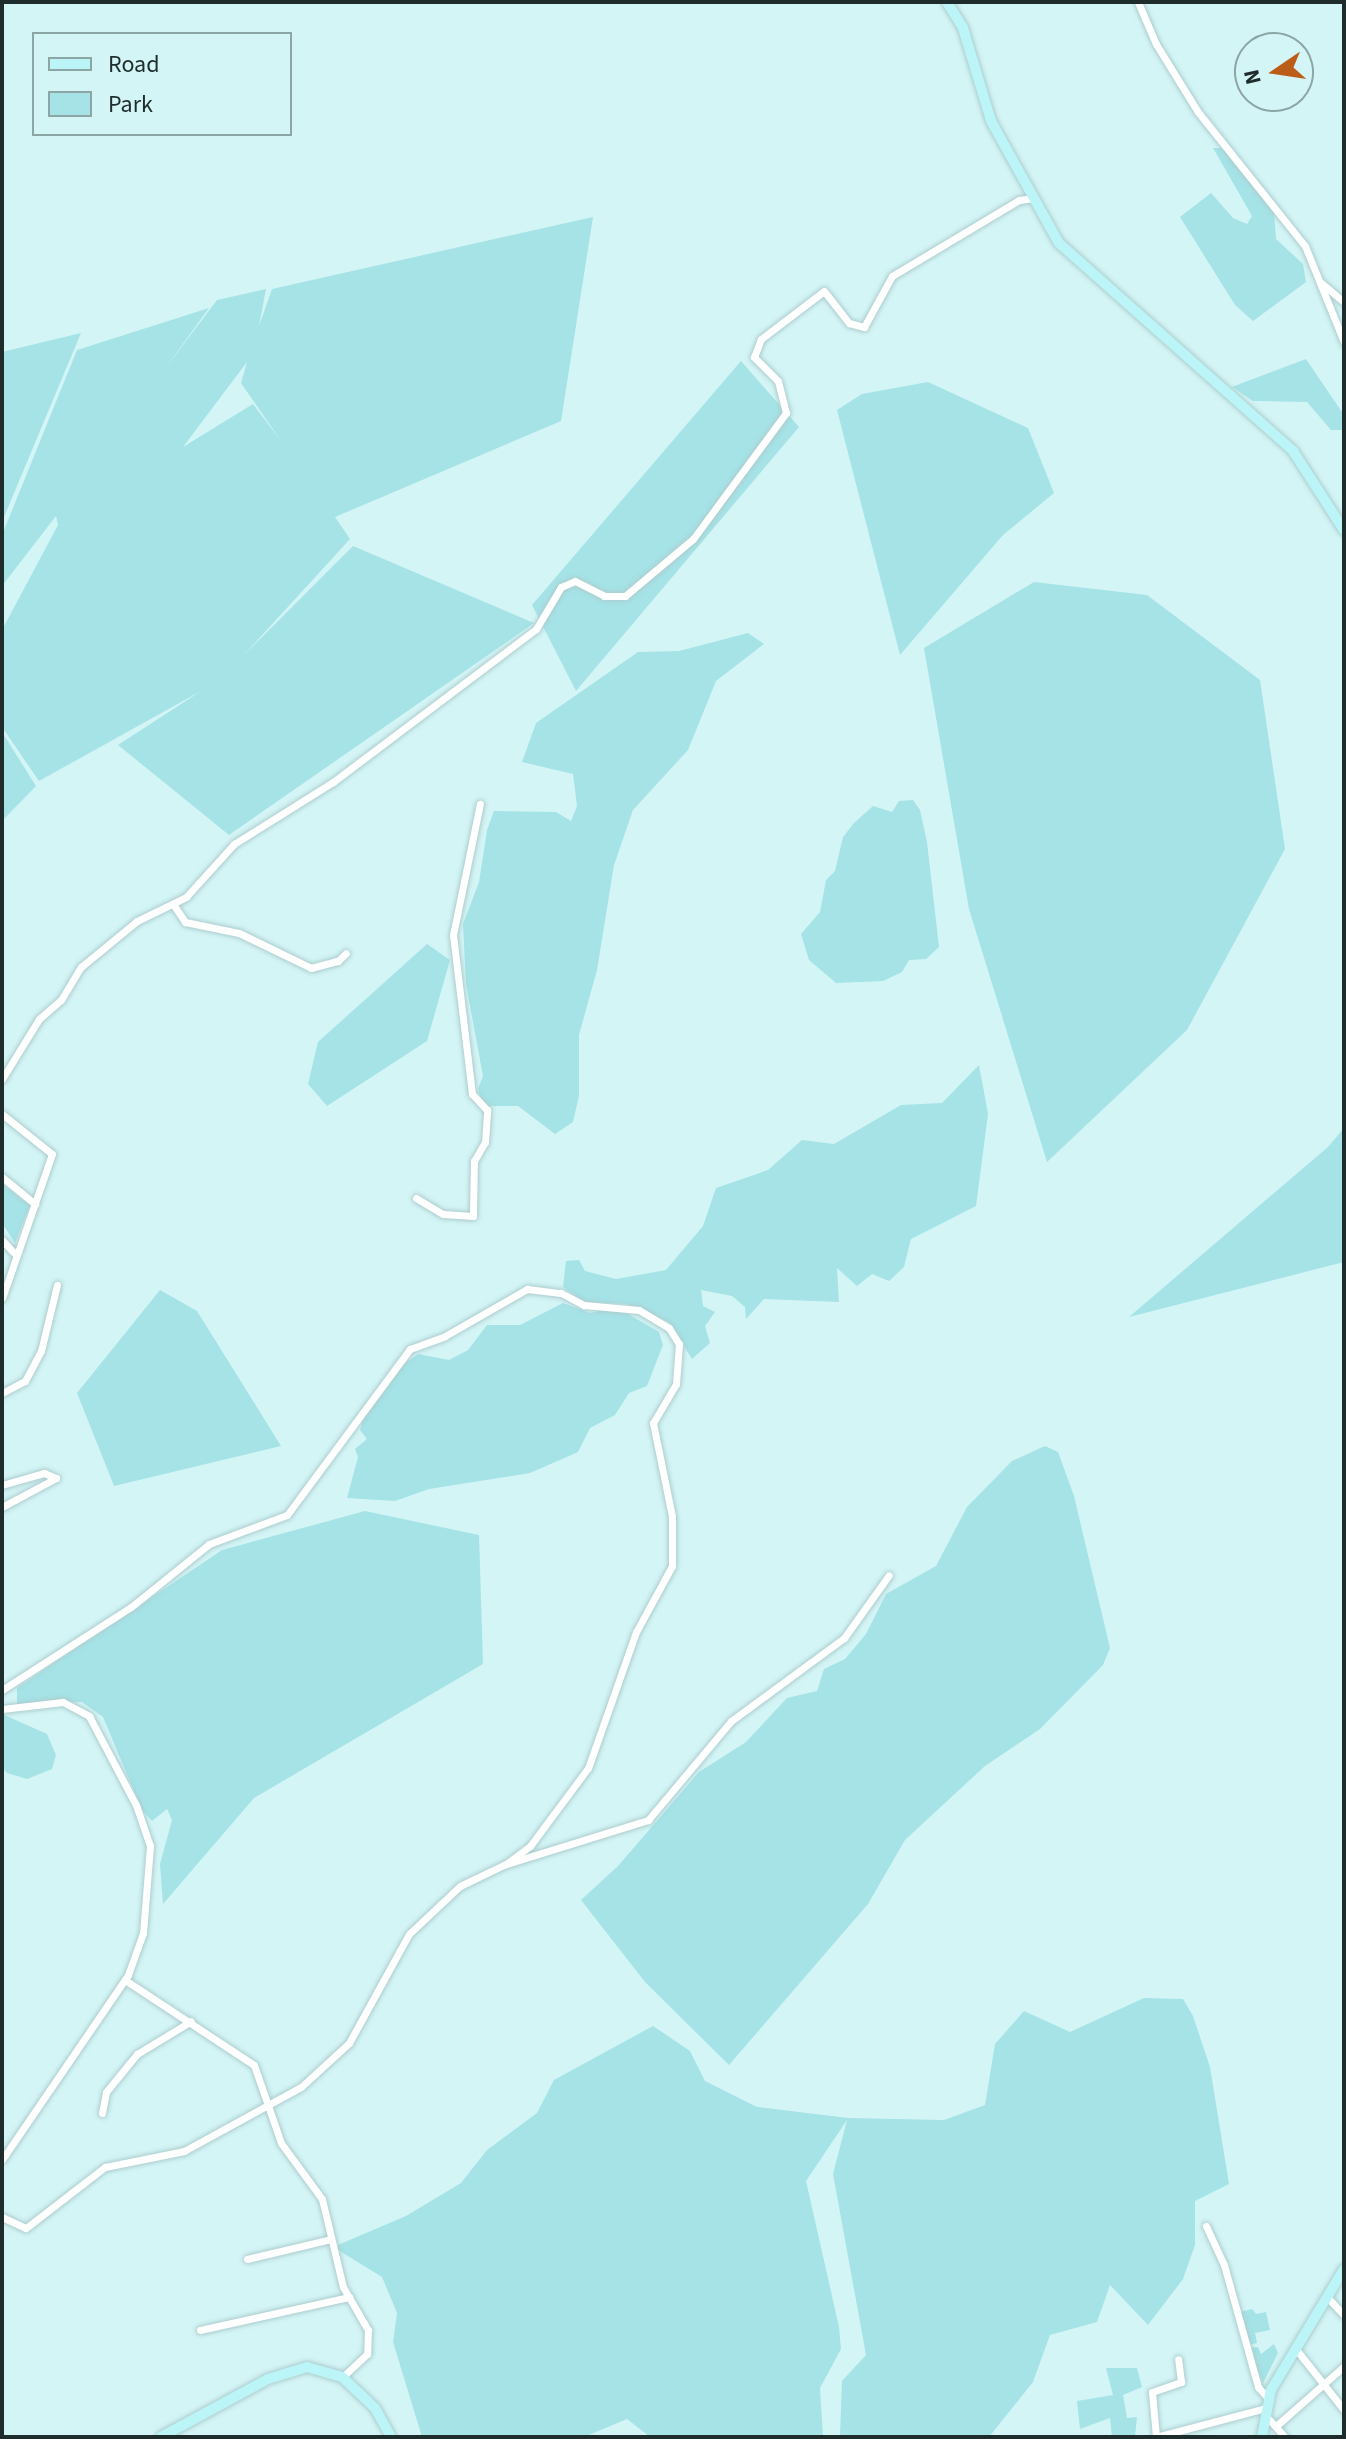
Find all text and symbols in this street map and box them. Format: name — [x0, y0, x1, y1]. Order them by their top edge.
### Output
legend — [32, 32, 292, 136]
north arrow — [1234, 32, 1314, 112]
text: Road — [108, 47, 160, 82]
text: N — [1235, 66, 1270, 88]
text: Park — [108, 87, 153, 122]

